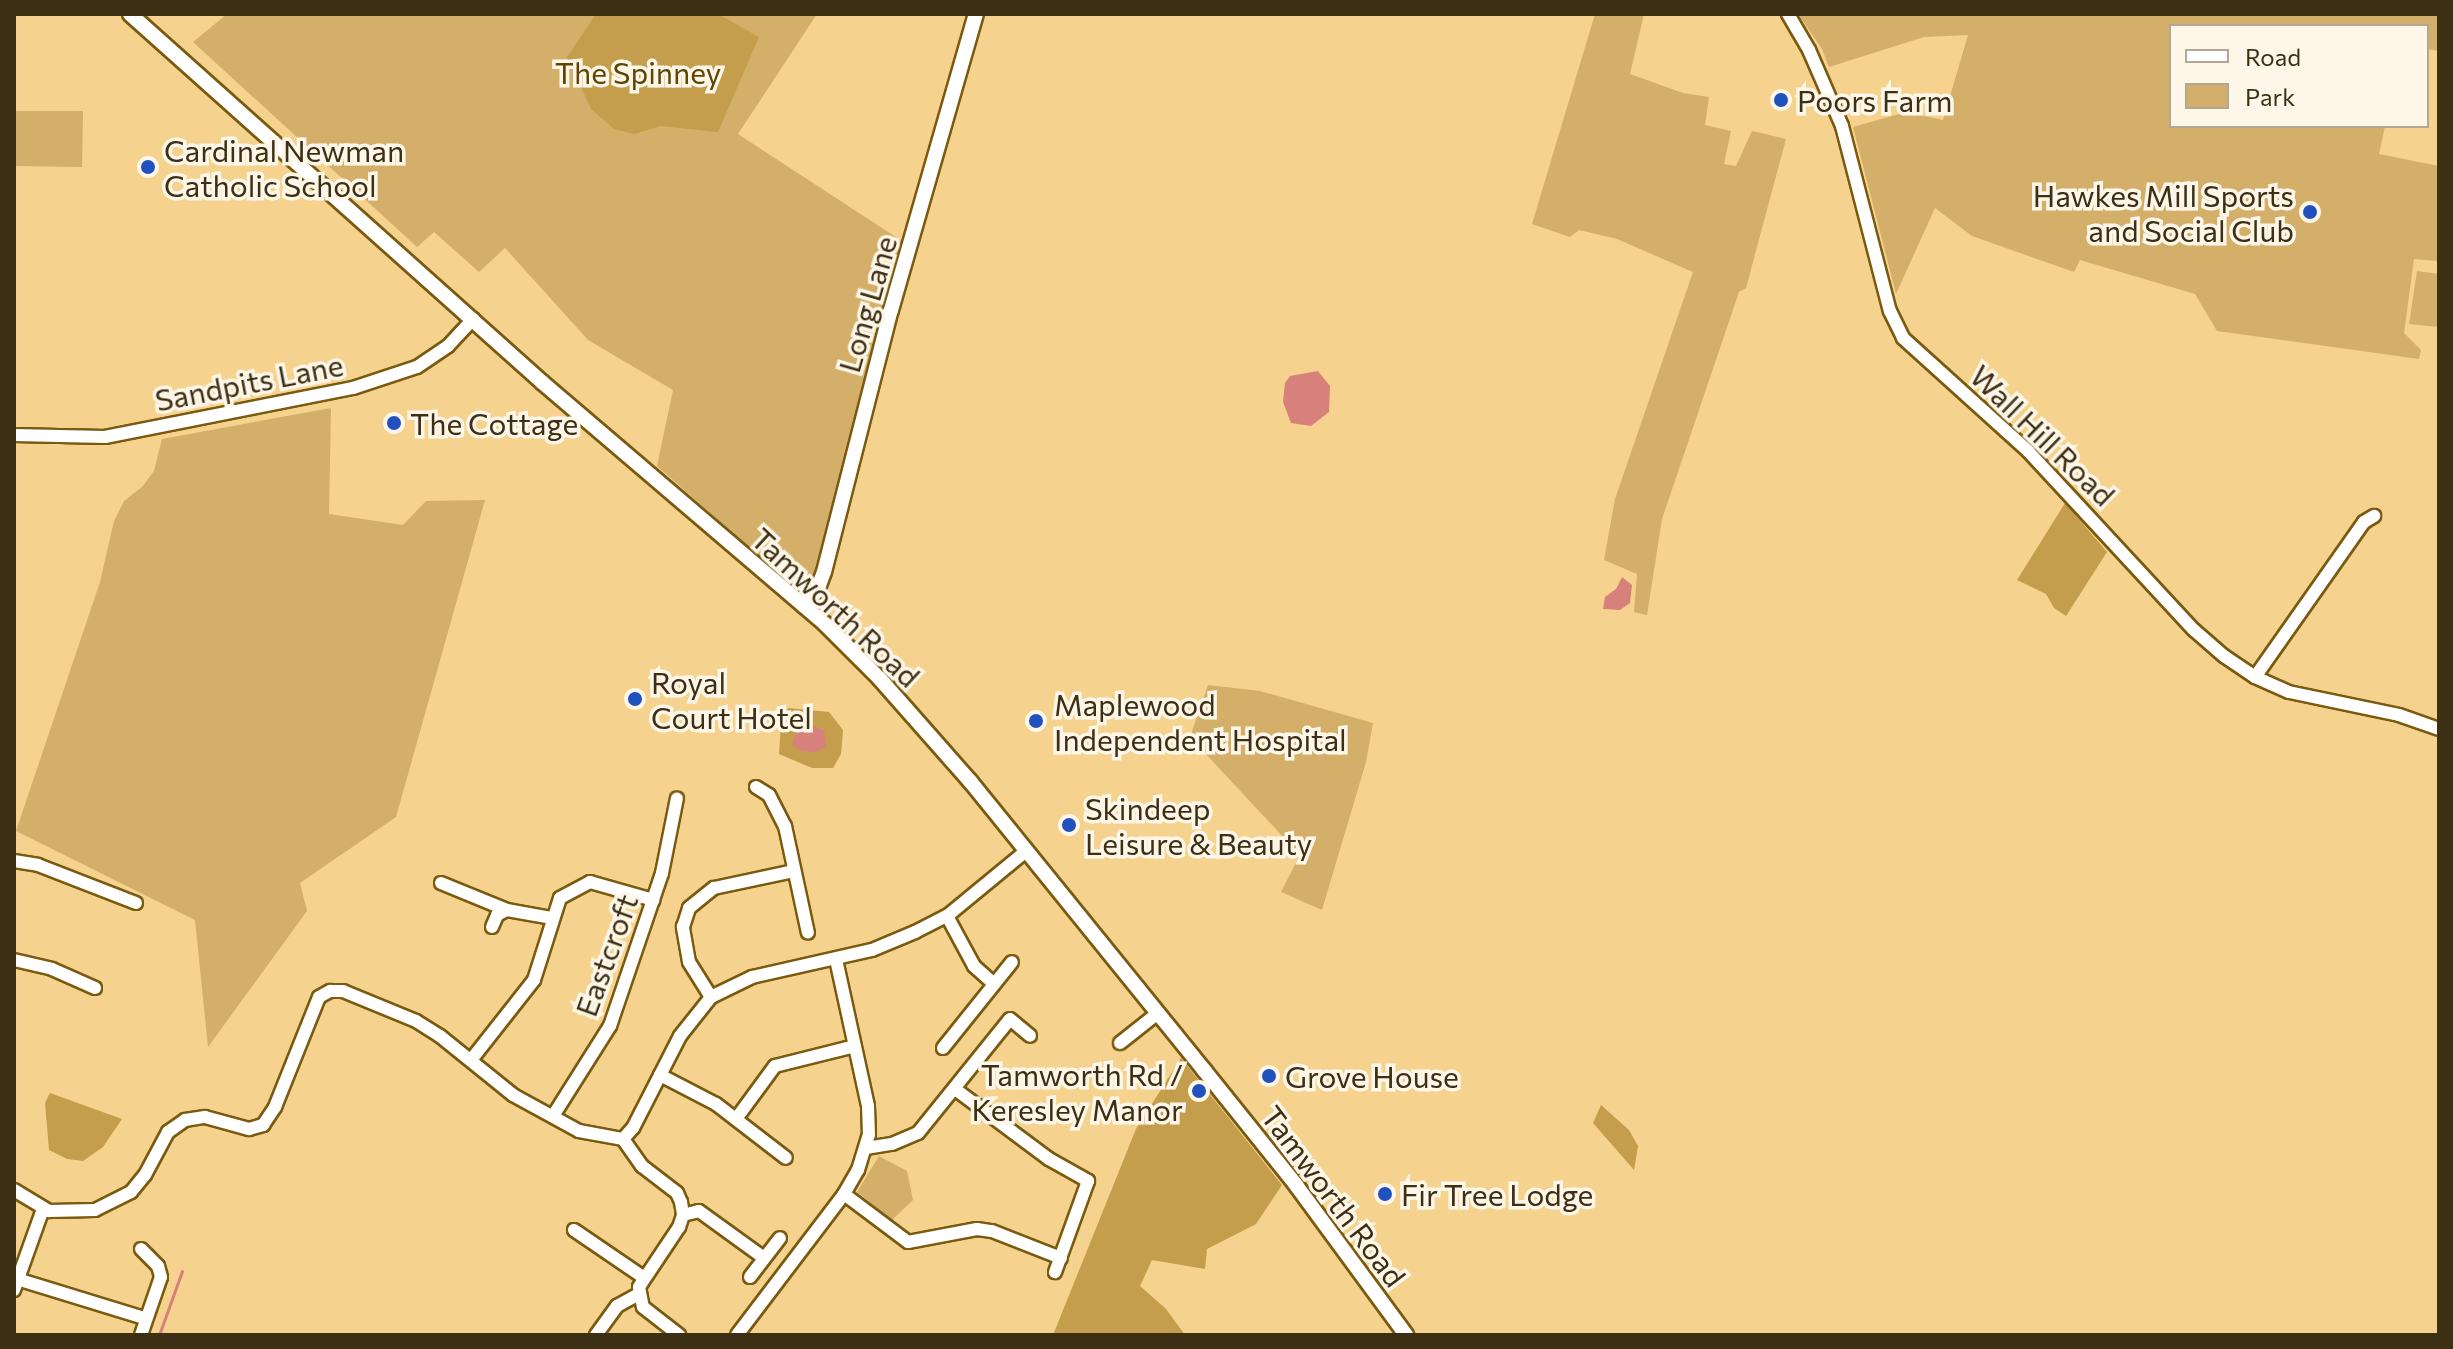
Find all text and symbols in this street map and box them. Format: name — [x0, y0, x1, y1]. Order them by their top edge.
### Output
legend — [2169, 24, 2429, 128]
text: Road — [2245, 42, 2301, 71]
park label: The Spinney — [555, 54, 721, 90]
place label: Poors Farm — [1797, 82, 1952, 118]
text: Park — [2245, 82, 2295, 111]
marker: Poors Farm — [1772, 91, 1790, 109]
place label: Cardinal Newman Catholic School — [164, 132, 404, 202]
marker: Cardinal Newman Catholic School — [139, 158, 157, 176]
place label: Hawkes Mill Sports and Social Club — [2033, 177, 2294, 248]
marker: Hawkes Mill Sports and Social Club — [2301, 203, 2319, 221]
street label: Long Lane — [830, 232, 904, 376]
street label: Sandpits Lane — [152, 346, 346, 418]
street label: Wall Hill Road — [1963, 357, 2123, 513]
place label: The Cottage — [410, 405, 578, 441]
marker: The Cottage — [385, 414, 403, 432]
street label: Tamworth Road — [744, 520, 928, 694]
place label: Royal Court Hotel — [651, 664, 812, 734]
place label: Maplewood Independent Hospital — [1054, 686, 1347, 756]
marker: Royal Court Hotel — [626, 690, 644, 708]
marker: Maplewood Independent Hospital — [1025, 710, 1047, 732]
place label: Skindeep Leisure & Beauty — [1085, 790, 1312, 860]
marker: Skindeep Leisure & Beauty — [1060, 816, 1078, 834]
street label: Eastcroft — [567, 889, 645, 1021]
place label: Tamworth Rd / Keresley Manor — [972, 1056, 1183, 1126]
place label: Grove House — [1285, 1058, 1459, 1094]
marker: Grove House — [1260, 1067, 1278, 1085]
marker: Tamworth Rd / Keresley Manor — [1190, 1082, 1208, 1100]
street label: Tamworth Road — [1254, 1099, 1414, 1293]
place label: Fir Tree Lodge — [1401, 1176, 1593, 1212]
marker: Fir Tree Lodge — [1376, 1185, 1394, 1203]

